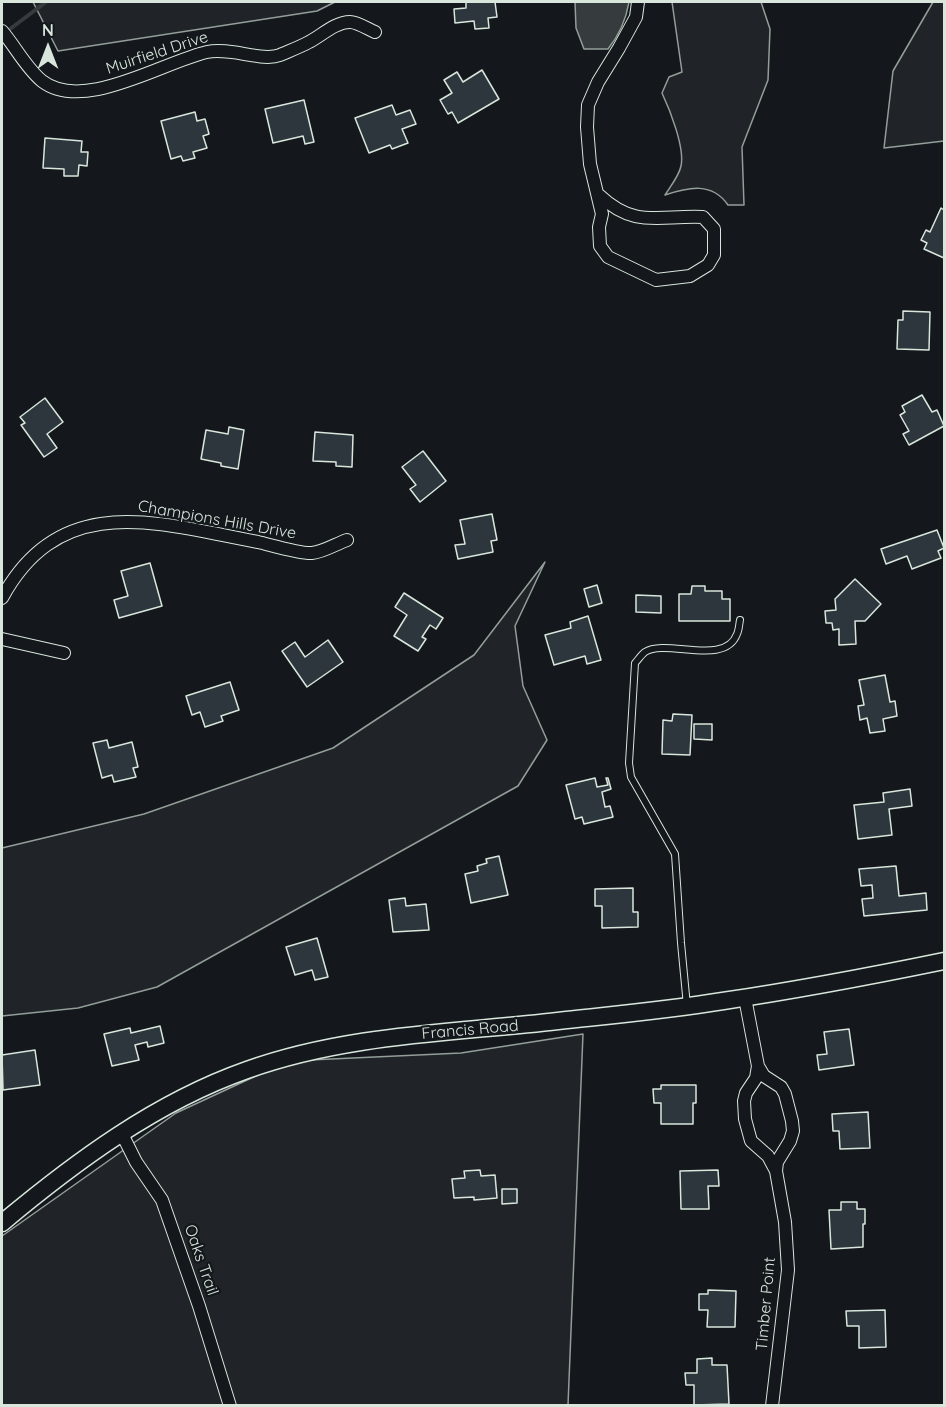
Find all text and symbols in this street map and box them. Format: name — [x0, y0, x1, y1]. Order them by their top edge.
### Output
north arrow — [18, 18, 78, 78]
text: N — [42, 20, 54, 40]
street label: Muirfield Drive — [104, 27, 210, 79]
street label: Champions Hills Drive — [136, 497, 298, 543]
street label: Francis Road — [421, 1016, 519, 1044]
street label: Oaks Trail — [180, 1222, 222, 1298]
street label: Timber Point — [752, 1256, 780, 1352]

